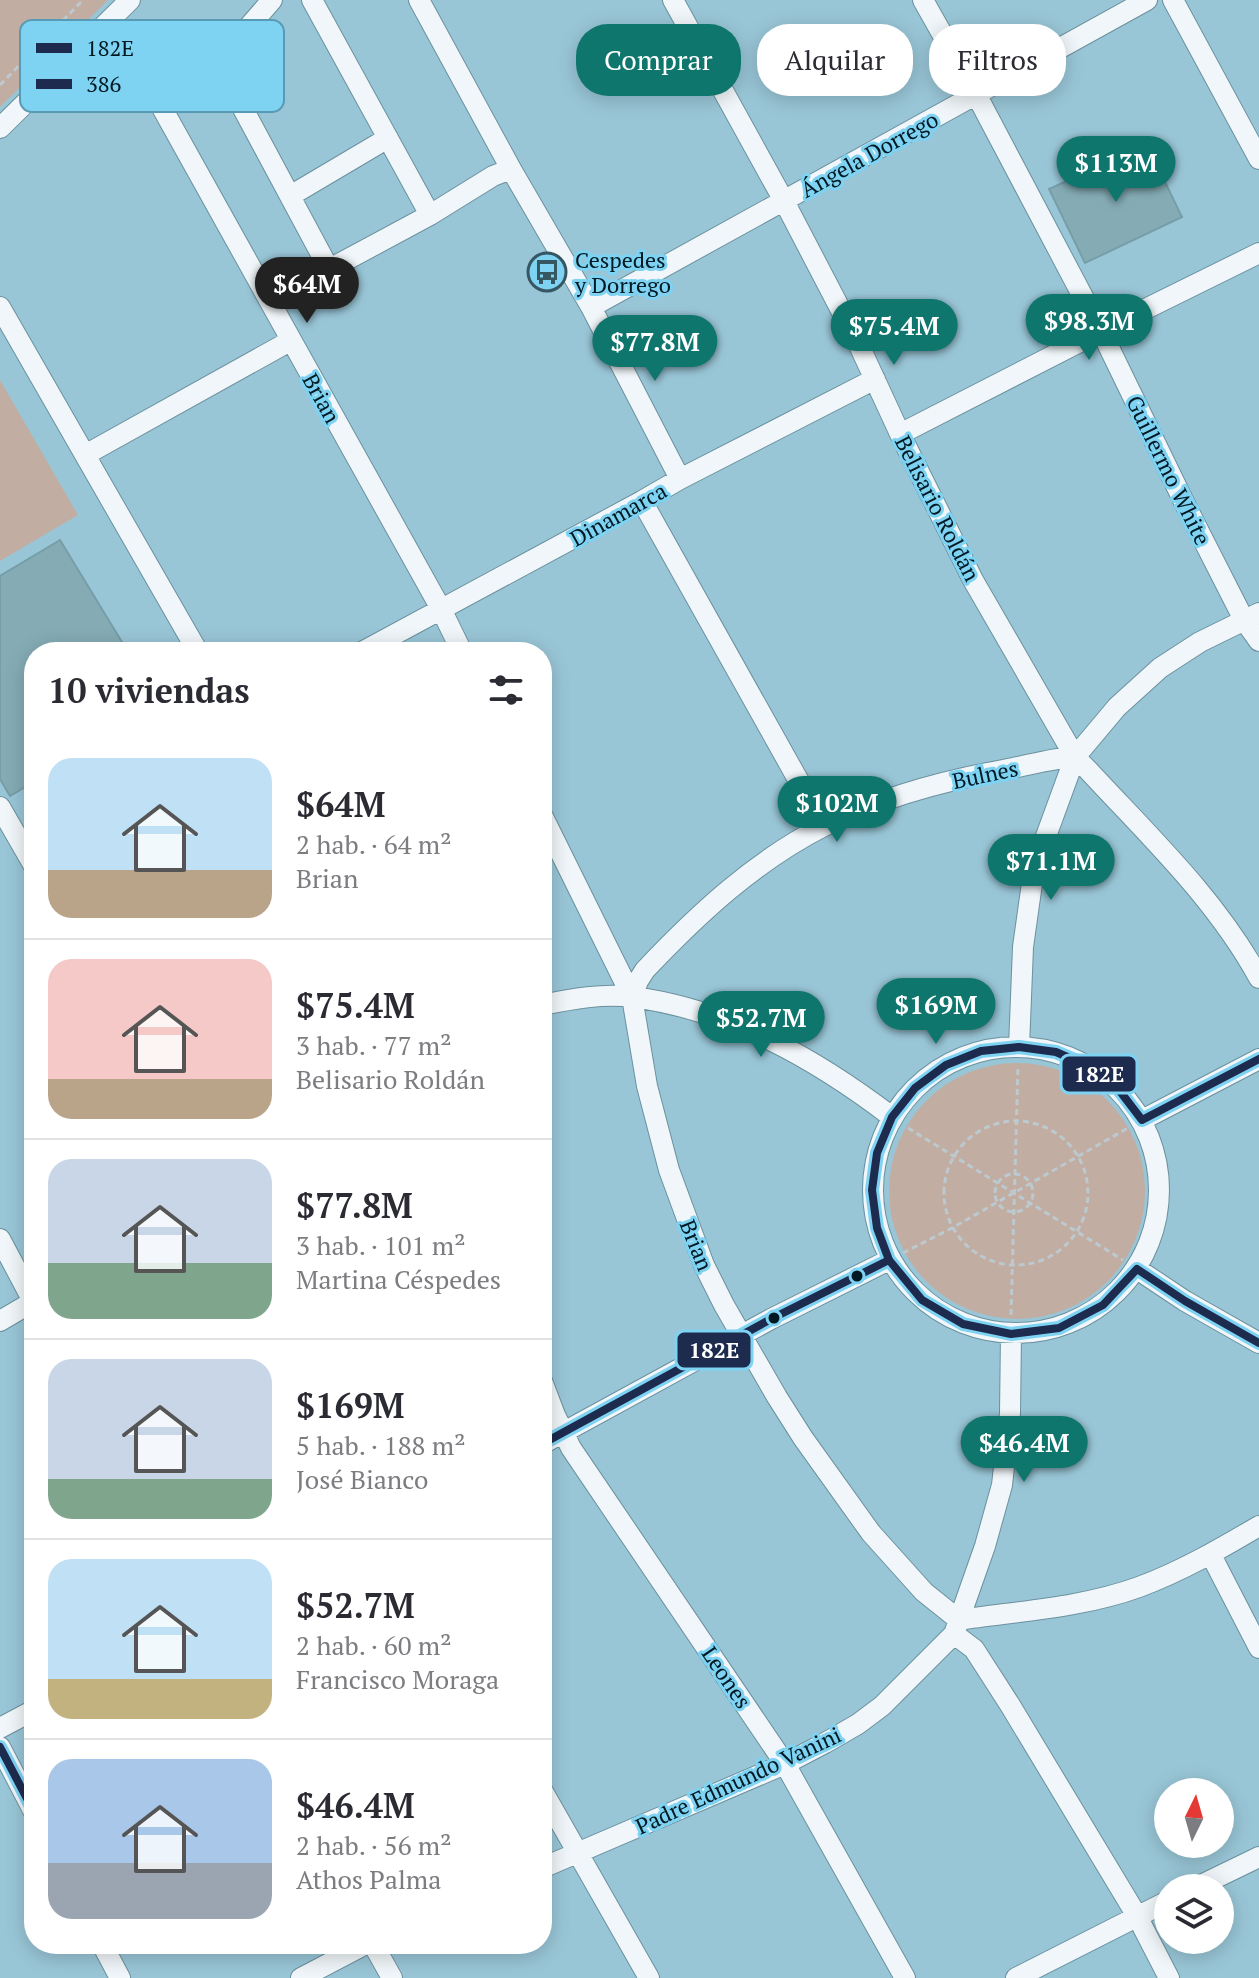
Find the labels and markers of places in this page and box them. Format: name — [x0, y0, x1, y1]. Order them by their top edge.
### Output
pin: $113M — [1060, 136, 1172, 204]
place label: Cespedes y Dorrego — [574, 245, 671, 299]
bus stop icon: Cespedes y Dorrego — [526, 251, 568, 293]
pin: $64M — [260, 257, 354, 325]
pin: $98.3M — [1024, 294, 1154, 362]
pin: $75.4M — [829, 299, 959, 367]
pin: $77.8M — [590, 315, 720, 383]
pin: $102M — [781, 776, 893, 844]
pin: $71.1M — [986, 834, 1116, 902]
pin: $169M — [880, 978, 992, 1046]
pin: $52.7M — [696, 991, 826, 1059]
unlabelled marker — [849, 1268, 865, 1284]
unlabelled marker — [766, 1310, 782, 1326]
pin: $46.4M — [959, 1416, 1089, 1484]

